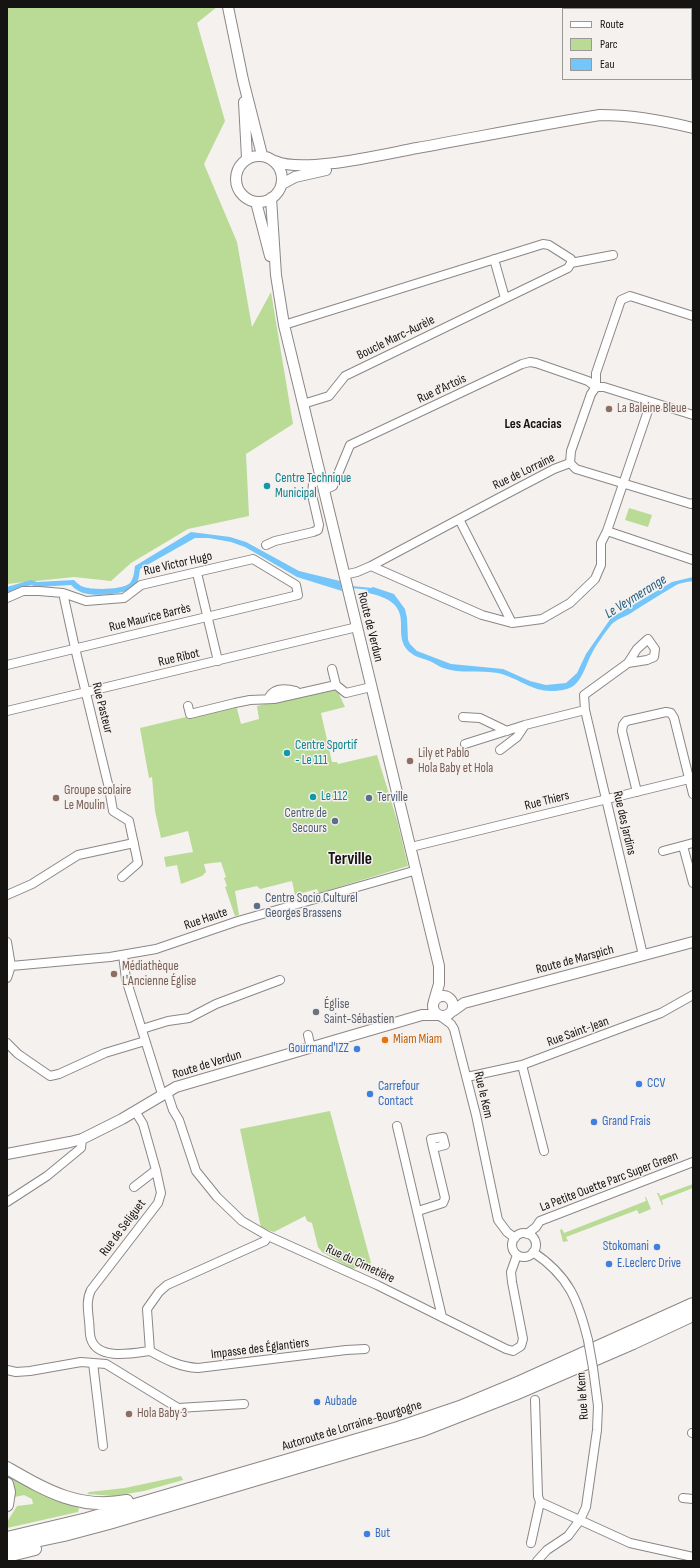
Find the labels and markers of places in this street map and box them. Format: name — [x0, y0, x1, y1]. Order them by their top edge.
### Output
place label: La Baleine Bleue — [617, 401, 687, 417]
marker: La Baleine Bleue — [604, 404, 614, 414]
place label: Centre Technique Municipal — [275, 471, 351, 502]
marker: Centre Technique Municipal — [262, 481, 272, 491]
place label: Centre Sportif - Le 111 — [295, 738, 357, 769]
place label: Lily et Pablo Hola Baby et Hola — [418, 746, 493, 777]
marker: Centre Sportif - Le 111 — [282, 748, 292, 758]
marker: Lily et Pablo Hola Baby et Hola — [405, 756, 415, 766]
place label: Groupe scolaire Le Moulin — [64, 783, 131, 814]
place label: Le 112 — [321, 789, 348, 805]
place label: Terville — [377, 790, 408, 806]
marker: Le 112 — [308, 792, 318, 802]
marker: Groupe scolaire Le Moulin — [51, 793, 61, 803]
marker: Terville — [364, 793, 374, 803]
place label: Centre de Secours — [285, 806, 327, 837]
marker: Centre de Secours — [330, 816, 340, 826]
place label: Centre Socio Culturel Georges Brassens — [265, 891, 358, 922]
marker: Centre Socio Culturel Georges Brassens — [252, 901, 262, 911]
place label: Médiathèque L'Ancienne Église — [122, 959, 196, 990]
marker: Médiathèque L'Ancienne Église — [109, 969, 119, 979]
place label: Église Saint-Sébastien — [324, 997, 394, 1028]
marker: Église Saint-Sébastien — [311, 1007, 321, 1017]
place label: Miam Miam — [393, 1032, 442, 1048]
marker: Miam Miam — [380, 1035, 390, 1045]
place label: Gourmand'IZZ — [288, 1041, 349, 1057]
marker: Gourmand'IZZ — [352, 1044, 362, 1054]
place label: CCV — [647, 1076, 665, 1092]
place label: Carrefour Contact — [378, 1079, 420, 1110]
marker: CCV — [634, 1079, 644, 1089]
marker: Carrefour Contact — [365, 1089, 375, 1099]
place label: Grand Frais — [602, 1114, 651, 1130]
marker: Grand Frais — [589, 1117, 599, 1127]
place label: Stokomani — [603, 1239, 649, 1255]
marker: Stokomani — [652, 1242, 662, 1252]
place label: E.Leclerc Drive — [617, 1256, 681, 1272]
marker: E.Leclerc Drive — [604, 1259, 614, 1269]
place label: Aubade — [325, 1394, 357, 1410]
marker: Aubade — [312, 1397, 322, 1407]
place label: Hola Baby 3 — [137, 1406, 187, 1422]
marker: Hola Baby 3 — [124, 1409, 134, 1419]
place label: But — [375, 1526, 390, 1542]
marker: But — [362, 1529, 372, 1539]

